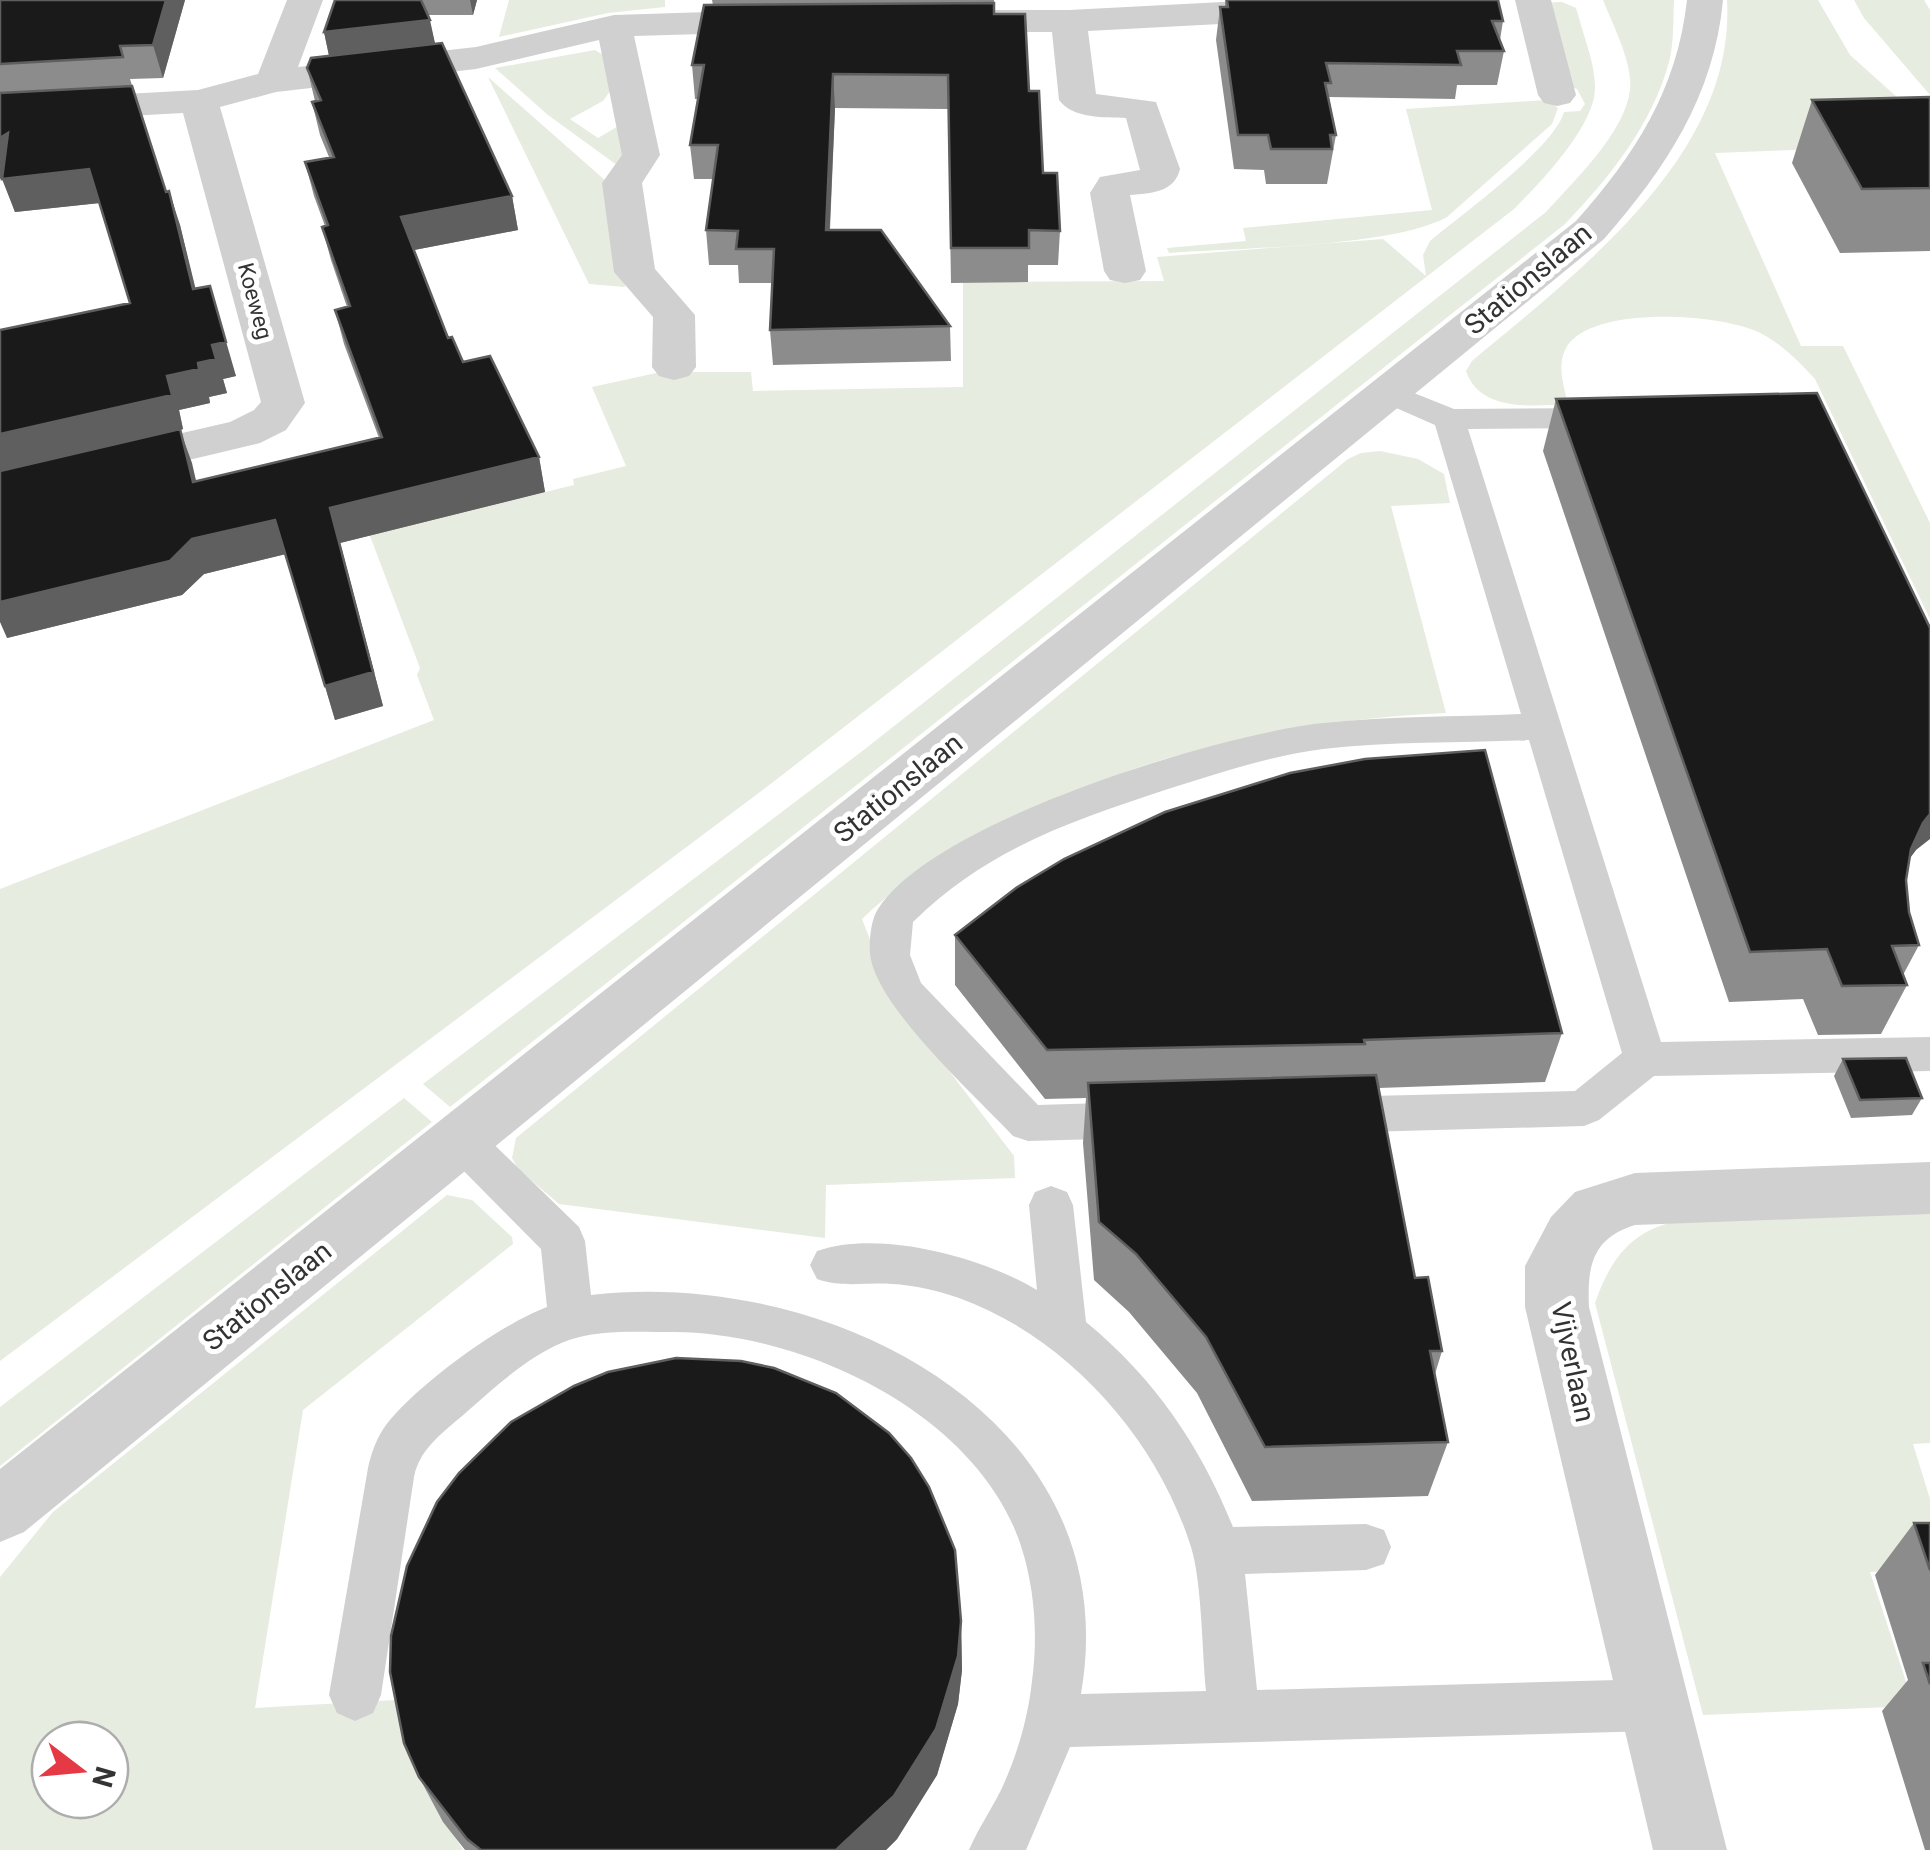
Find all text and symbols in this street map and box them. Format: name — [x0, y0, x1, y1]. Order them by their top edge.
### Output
street label: Stationslaan — [1458, 216, 1598, 342]
street label: Koeweg — [233, 260, 277, 342]
street label: Stationslaan — [827, 726, 969, 850]
street label: Stationslaan — [196, 1234, 338, 1358]
street label: Vijverlaan — [1544, 1299, 1602, 1425]
north arrow — [30, 1720, 130, 1820]
text: N — [85, 1763, 122, 1791]

